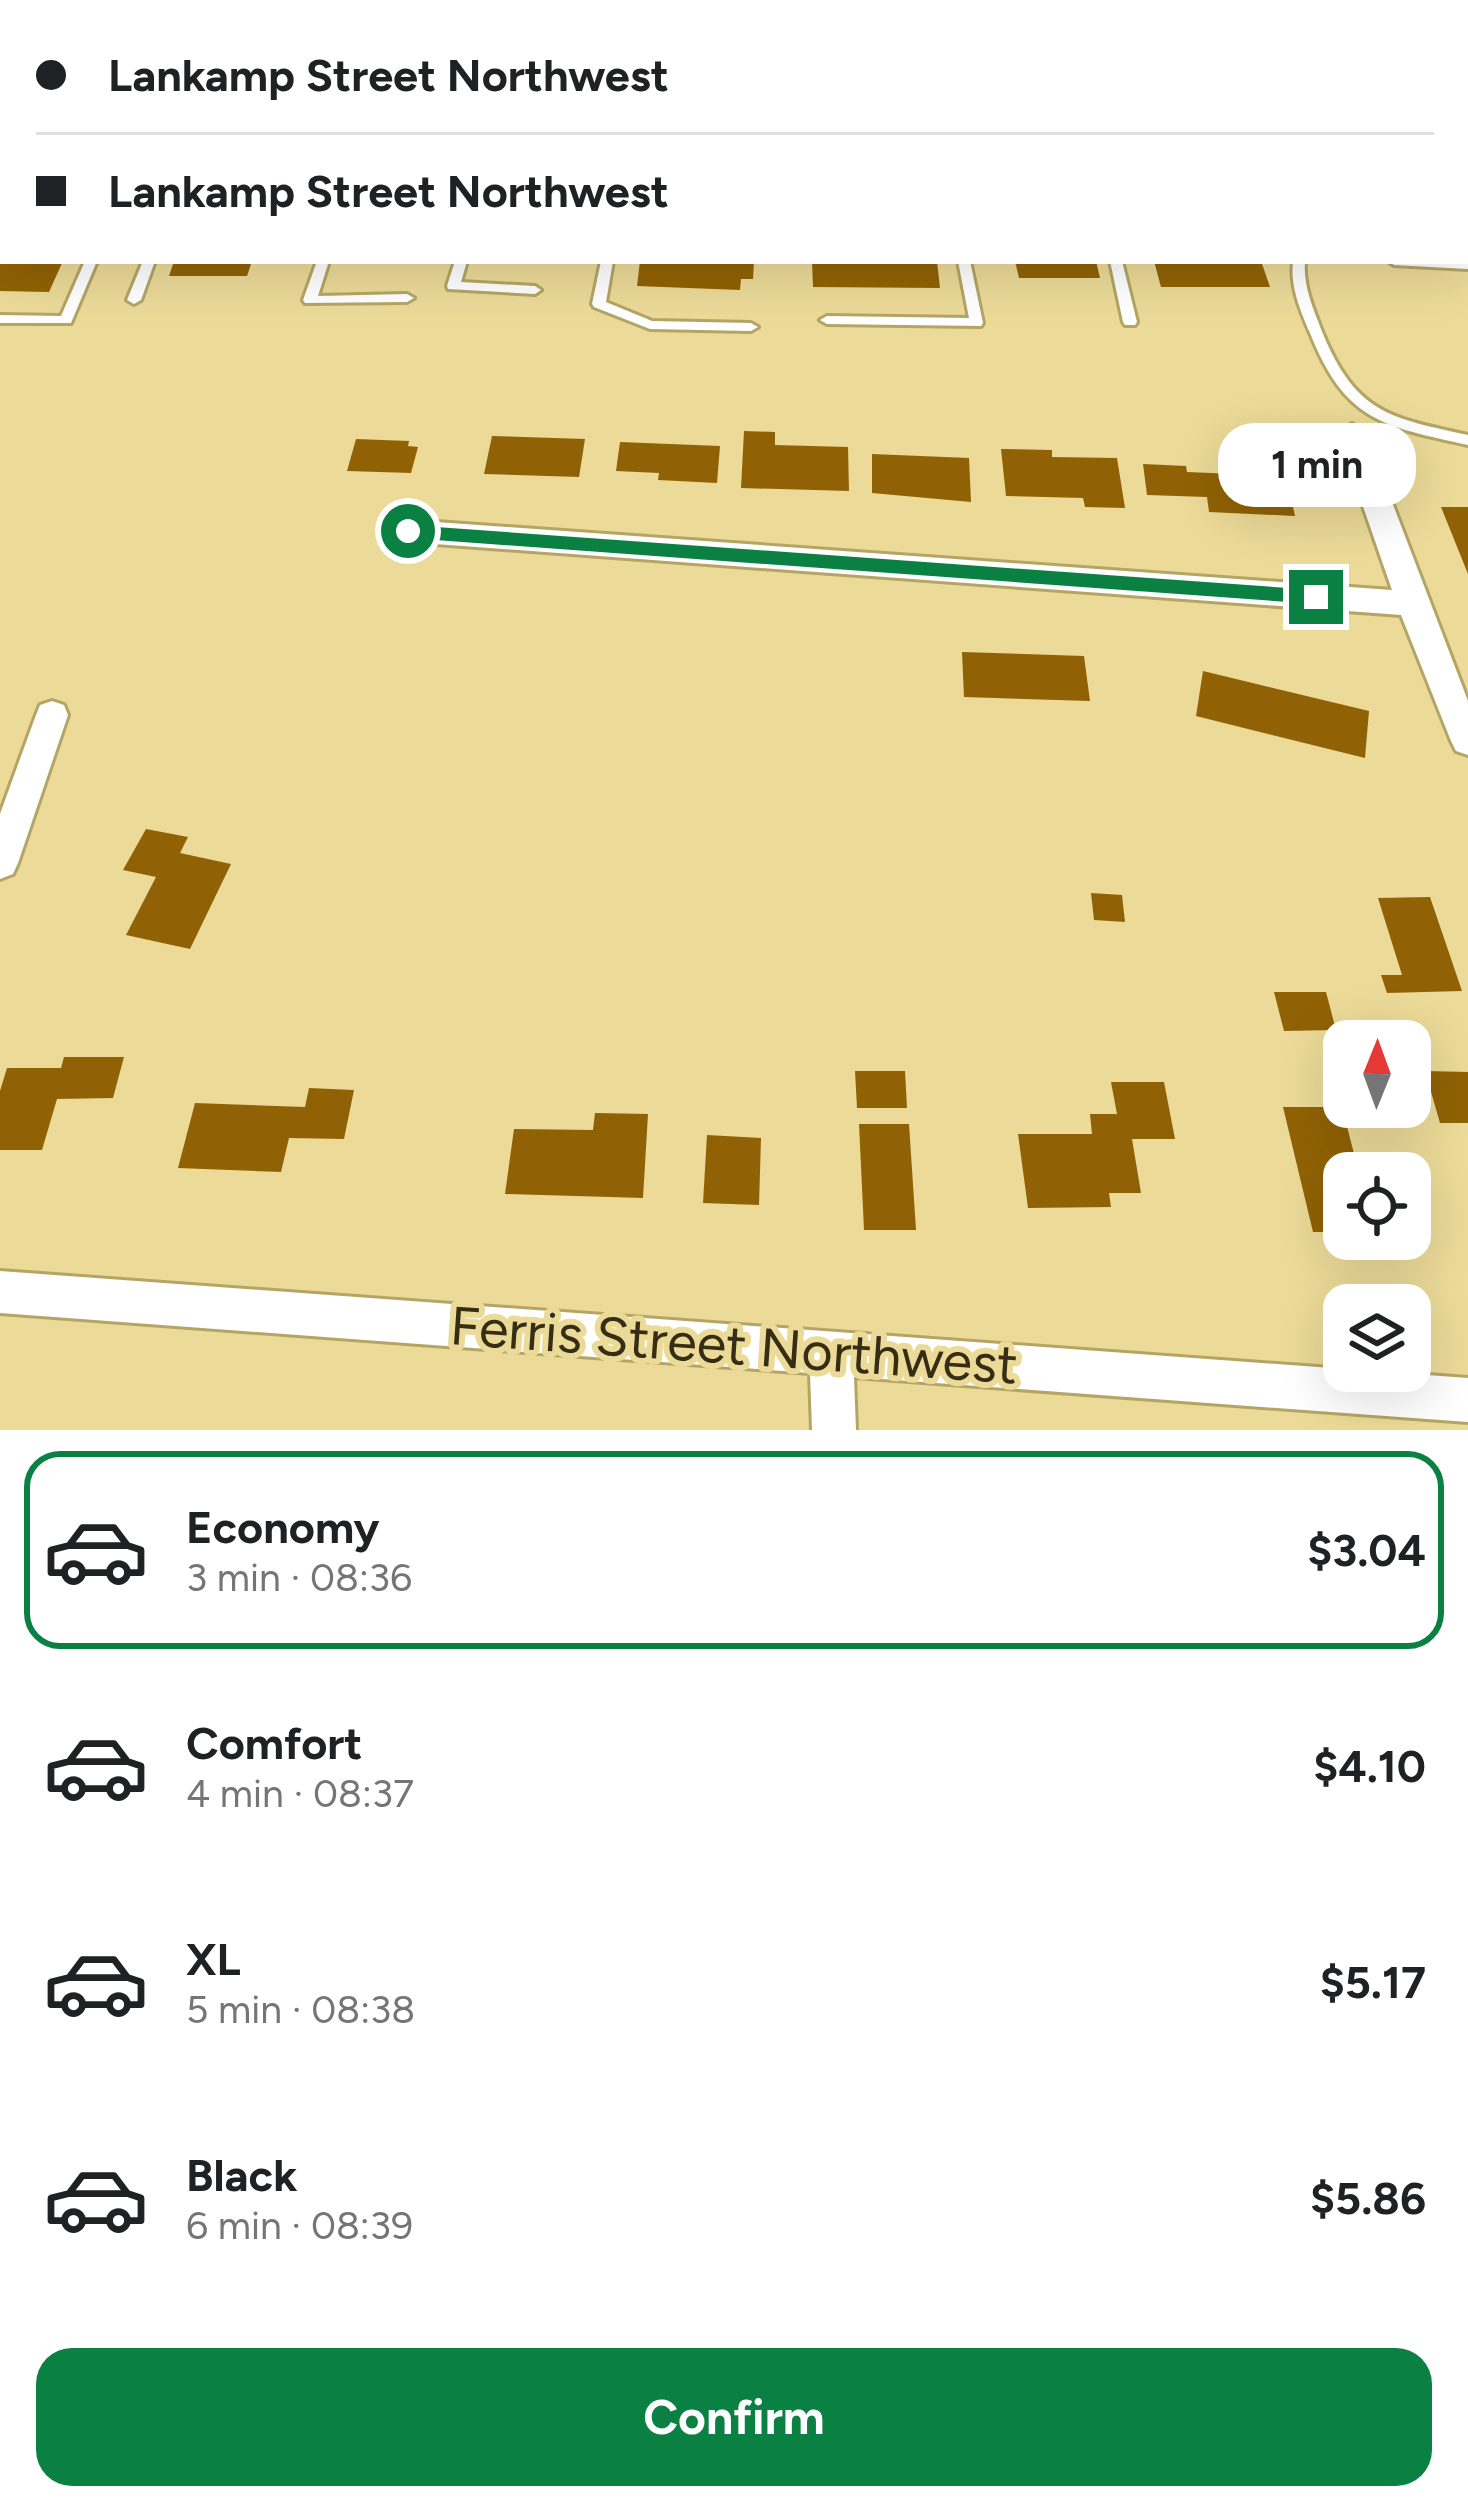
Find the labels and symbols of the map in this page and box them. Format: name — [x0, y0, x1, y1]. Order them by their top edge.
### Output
callout: 1 min — [1217, 423, 1415, 507]
route start — [381, 504, 435, 558]
route end — [1289, 570, 1343, 624]
north arrow — [1323, 1020, 1431, 1128]
street label: Ferris Street Northwest — [448, 1293, 1020, 1398]

